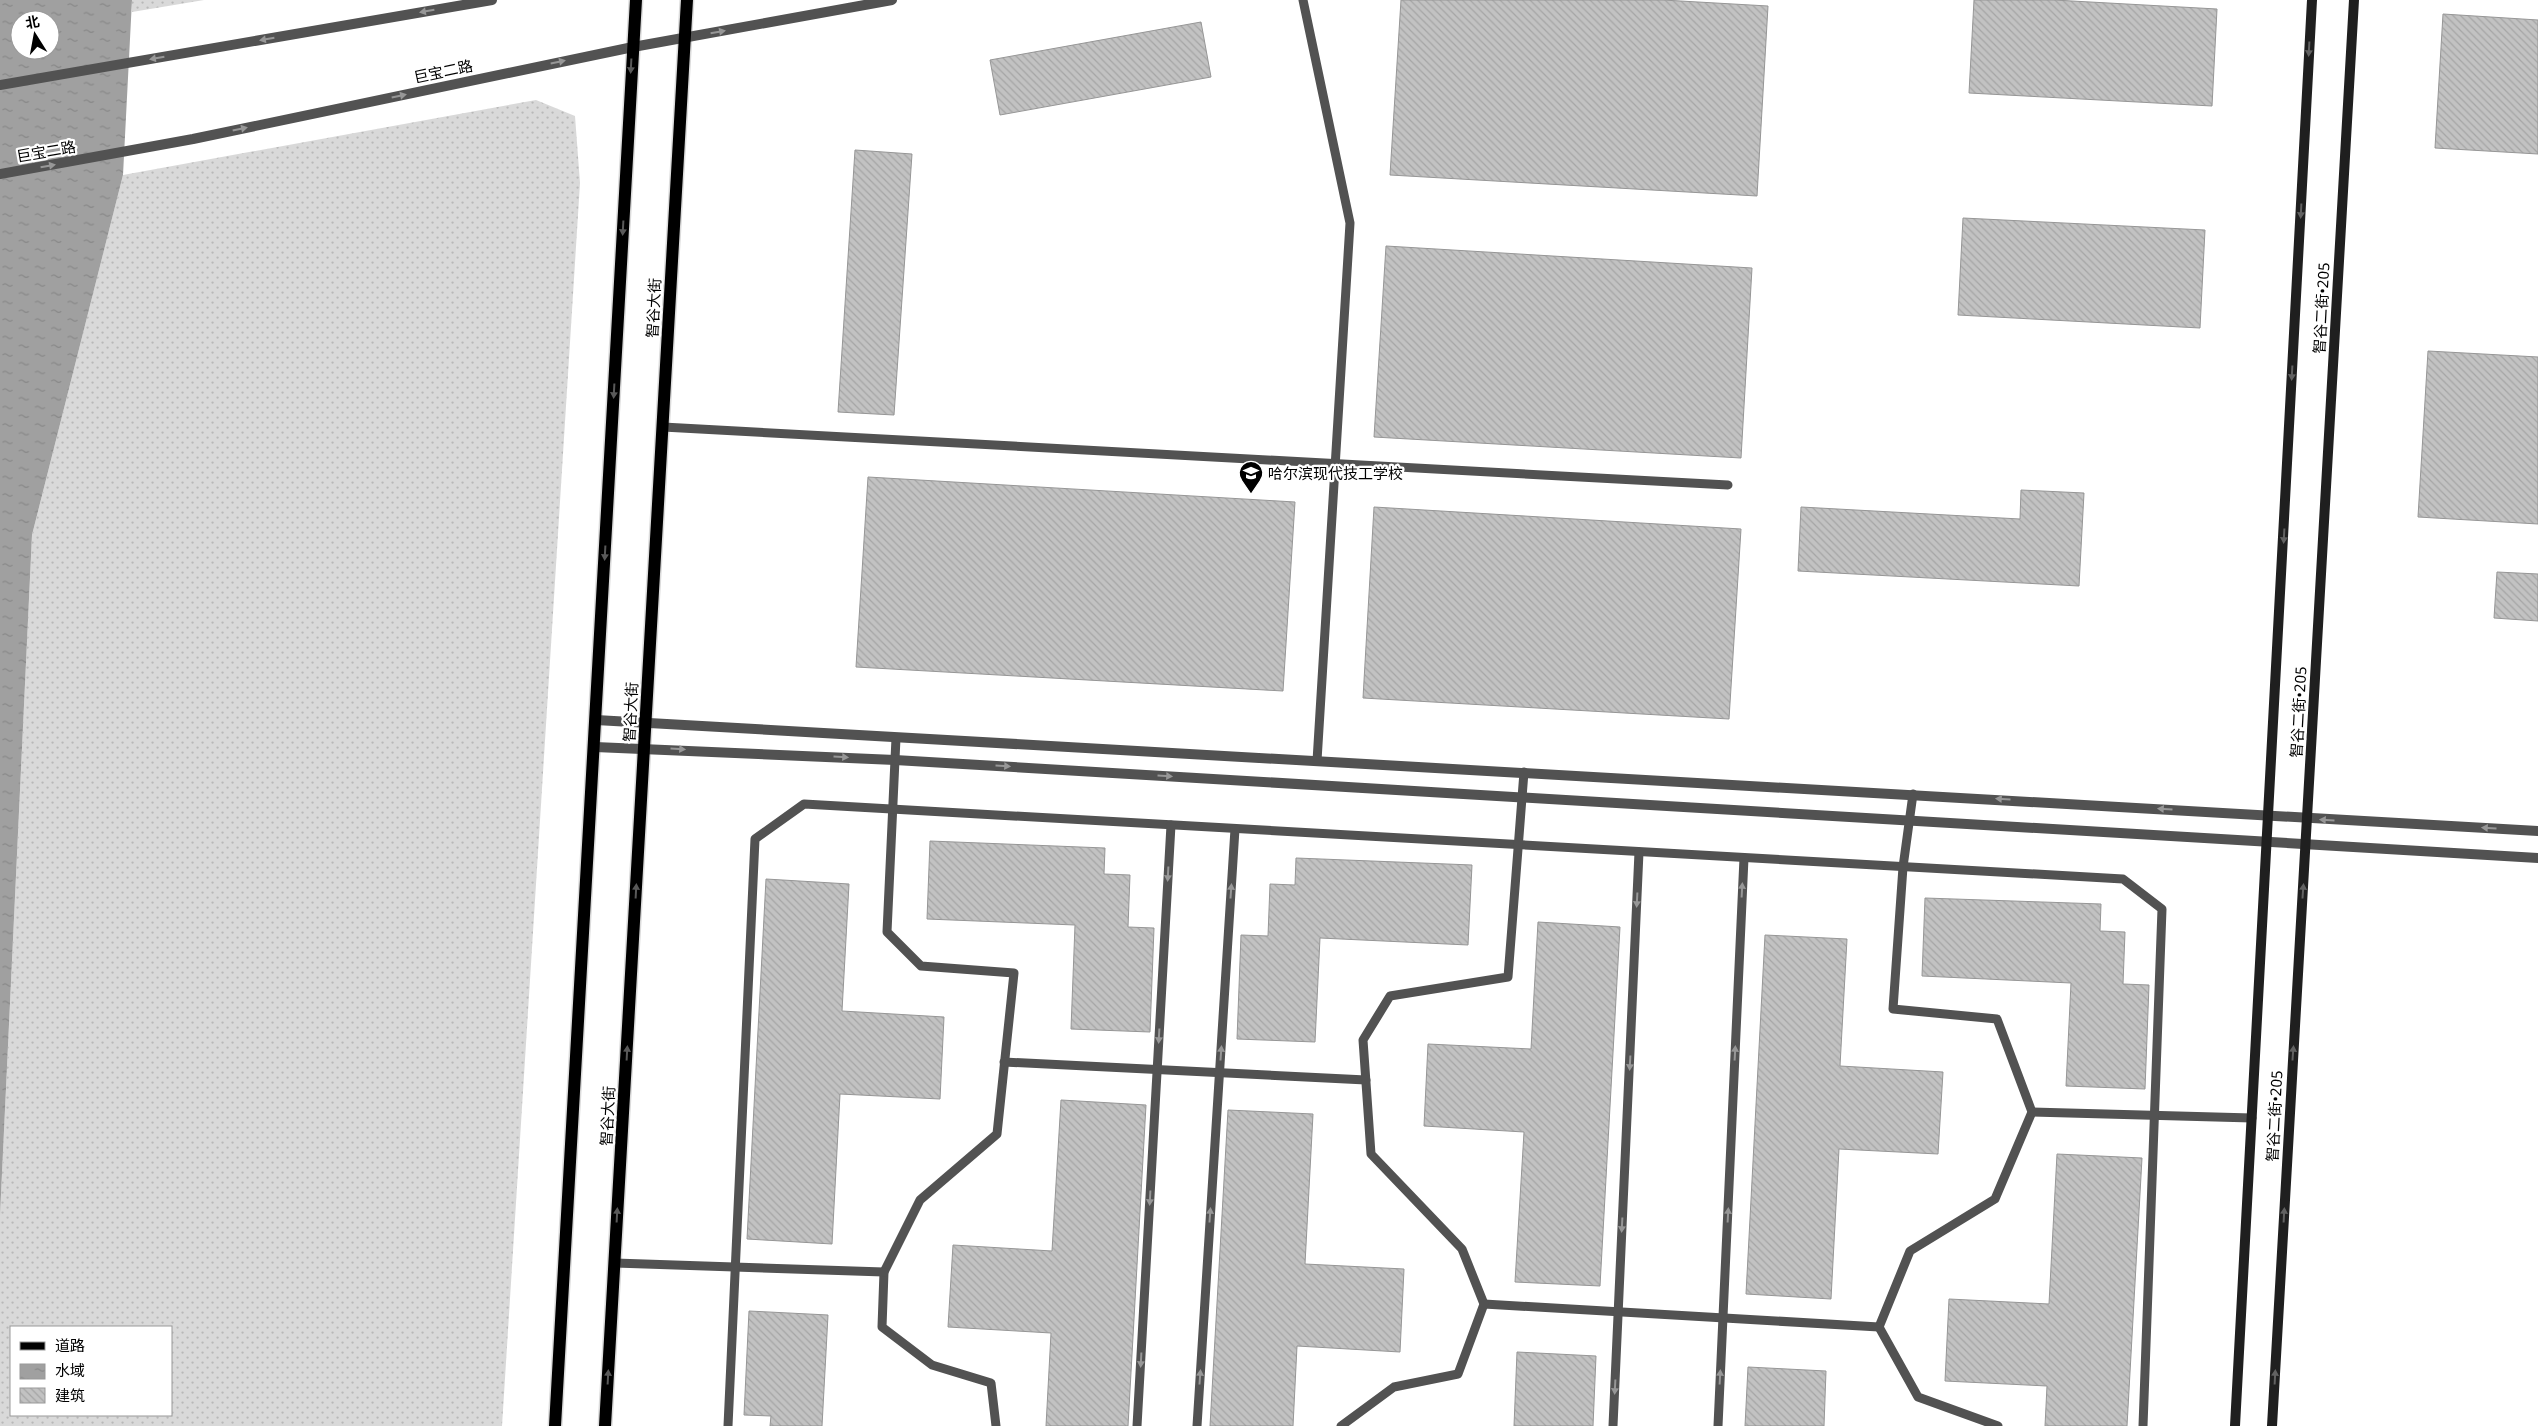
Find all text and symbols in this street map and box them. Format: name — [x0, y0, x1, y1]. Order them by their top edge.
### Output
one-way arrow — [418, 8, 434, 16]
north arrow — [10, 10, 60, 60]
text: 北 — [24, 11, 41, 32]
one-way arrow — [710, 27, 726, 35]
one-way arrow — [258, 35, 274, 43]
one-way arrow — [2305, 41, 2313, 57]
one-way arrow — [149, 54, 165, 62]
street label: 巨宝二路 — [412, 55, 474, 87]
one-way arrow — [551, 58, 566, 66]
one-way arrow — [627, 58, 635, 74]
one-way arrow — [392, 92, 407, 100]
one-way arrow — [233, 125, 249, 133]
street label: 巨宝二路 — [15, 136, 77, 166]
one-way arrow — [40, 161, 56, 169]
one-way arrow — [2296, 203, 2304, 219]
one-way arrow — [618, 221, 626, 237]
street label: 智谷二街•205 — [2309, 262, 2333, 354]
street label: 智谷大街 — [641, 278, 665, 338]
one-way arrow — [2288, 366, 2296, 382]
one-way arrow — [610, 383, 618, 399]
school or university icon: 哈尔滨现代技工学校 — [1238, 460, 1264, 494]
place label: 哈尔滨现代技工学校 — [1268, 463, 1403, 483]
one-way arrow — [2280, 528, 2288, 544]
one-way arrow — [601, 545, 609, 561]
street label: 智谷二街•205 — [2286, 666, 2310, 758]
street label: 智谷大街 — [618, 682, 642, 742]
one-way arrow — [671, 745, 687, 753]
one-way arrow — [833, 753, 849, 761]
one-way arrow — [995, 763, 1011, 771]
one-way arrow — [1157, 772, 1173, 780]
one-way arrow — [1994, 795, 2010, 803]
one-way arrow — [2157, 805, 2173, 813]
one-way arrow — [2319, 815, 2335, 823]
one-way arrow — [2481, 824, 2497, 832]
one-way arrow — [1163, 866, 1171, 882]
one-way arrow — [633, 882, 641, 898]
one-way arrow — [1738, 882, 1746, 898]
one-way arrow — [2300, 882, 2308, 898]
one-way arrow — [1228, 883, 1236, 899]
one-way arrow — [1633, 893, 1641, 909]
one-way arrow — [1154, 1028, 1162, 1044]
one-way arrow — [1731, 1044, 1739, 1060]
one-way arrow — [623, 1045, 631, 1061]
one-way arrow — [1217, 1045, 1225, 1061]
one-way arrow — [2289, 1045, 2297, 1061]
one-way arrow — [1625, 1055, 1633, 1071]
street label: 智谷二街•205 — [2262, 1070, 2286, 1162]
street label: 智谷大街 — [595, 1086, 619, 1146]
one-way arrow — [1145, 1190, 1153, 1206]
one-way arrow — [614, 1207, 622, 1223]
one-way arrow — [1207, 1207, 1215, 1223]
one-way arrow — [1724, 1207, 1732, 1223]
one-way arrow — [2280, 1207, 2288, 1223]
one-way arrow — [1618, 1217, 1626, 1233]
legend — [10, 1326, 172, 1416]
text: 道路 — [55, 1335, 85, 1355]
one-way arrow — [1137, 1353, 1145, 1369]
text: 水域 — [55, 1360, 85, 1380]
one-way arrow — [605, 1369, 613, 1385]
one-way arrow — [1196, 1369, 1204, 1385]
one-way arrow — [1717, 1369, 1725, 1385]
one-way arrow — [2271, 1369, 2279, 1385]
one-way arrow — [1611, 1380, 1619, 1396]
text: 建筑 — [55, 1385, 85, 1405]

